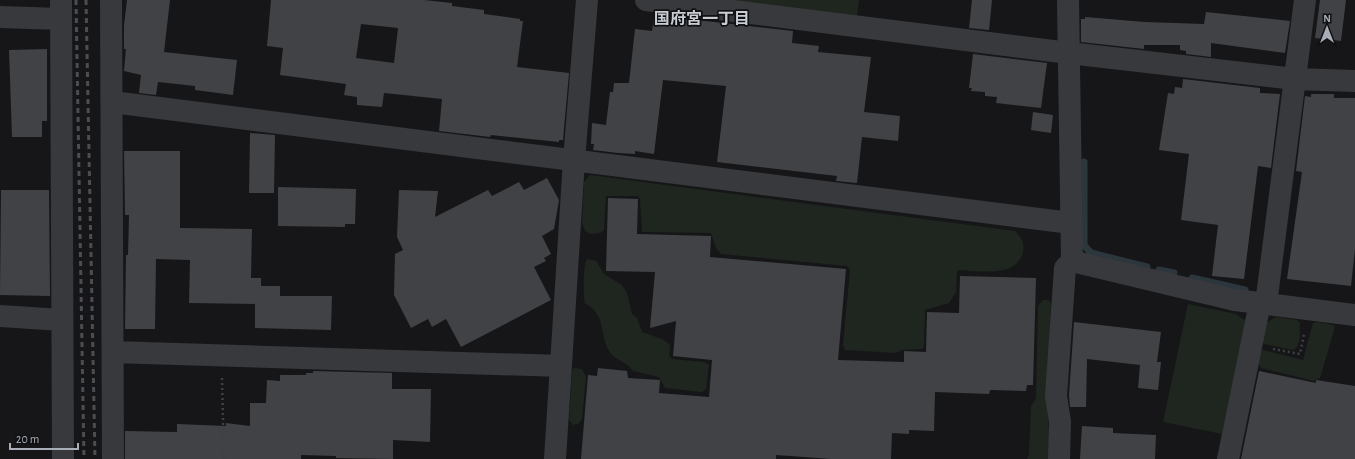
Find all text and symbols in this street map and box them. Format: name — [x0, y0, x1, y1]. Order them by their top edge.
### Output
north arrow — [1307, 8, 1347, 48]
district label: 国府宮一丁目 — [654, 10, 750, 27]
text: N — [1323, 13, 1331, 24]
scale bar — [10, 425, 78, 451]
text: 20 m — [16, 433, 39, 445]

